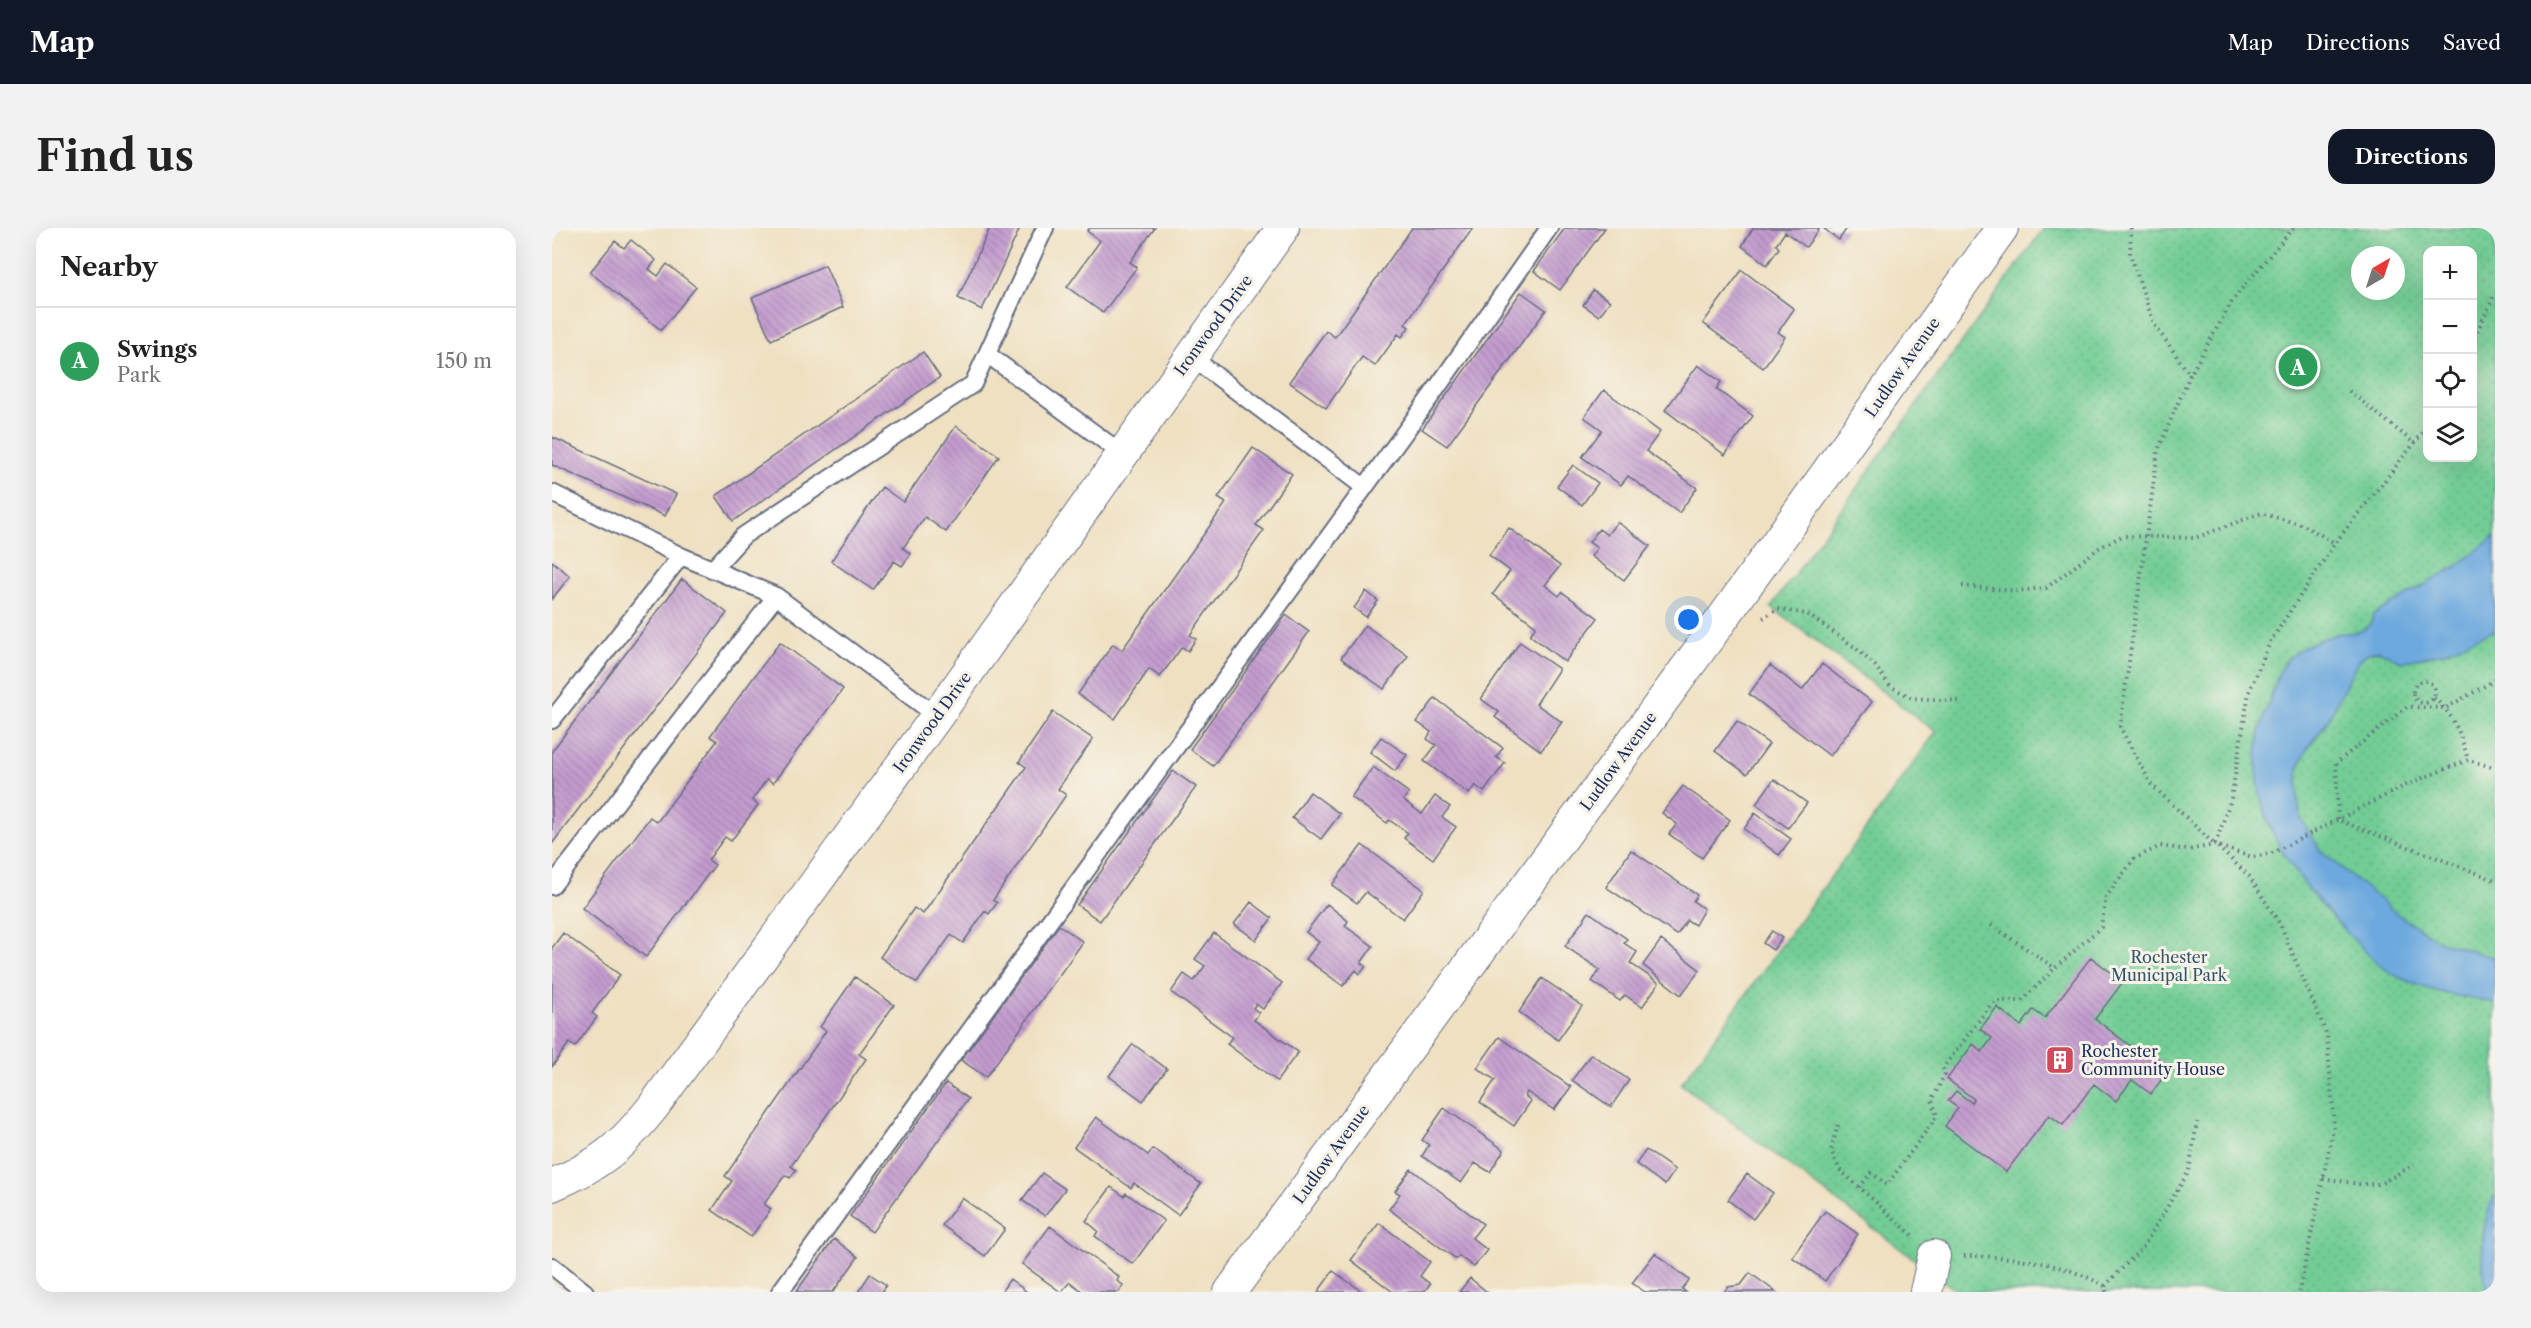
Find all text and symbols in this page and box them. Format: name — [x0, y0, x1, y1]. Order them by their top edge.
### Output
text: Map — [30, 25, 94, 59]
text: Map — [2228, 30, 2273, 55]
text: Directions — [2306, 30, 2410, 55]
text: Saved — [2443, 30, 2501, 55]
button: Directions — [2328, 129, 2495, 184]
text: Find us — [36, 130, 194, 182]
north arrow — [2351, 246, 2405, 300]
map controls — [2423, 246, 2477, 462]
button: + — [2423, 246, 2477, 300]
text: Nearby — [60, 251, 158, 283]
street label: Ironwood Drive — [1170, 271, 1256, 379]
button: − — [2423, 300, 2477, 354]
street label: Ludlow Avenue — [1860, 313, 1944, 421]
text: Swings — [117, 336, 197, 363]
pin: A — [2278, 344, 2318, 390]
text: A — [72, 349, 87, 373]
text: 150 m — [436, 349, 492, 373]
button: locate — [2423, 354, 2477, 408]
text: Park — [117, 363, 160, 387]
button: layers — [2423, 408, 2477, 462]
your location — [1674, 605, 1703, 634]
street label: Ironwood Drive — [889, 668, 975, 776]
street label: Ludlow Avenue — [1575, 708, 1661, 814]
park label: Rochester Municipal Park — [2111, 947, 2228, 985]
place label: Rochester Community House — [2081, 1041, 2225, 1079]
building icon: Rochester Community House — [2044, 1044, 2076, 1076]
street label: Ludlow Avenue — [1288, 1101, 1374, 1207]

